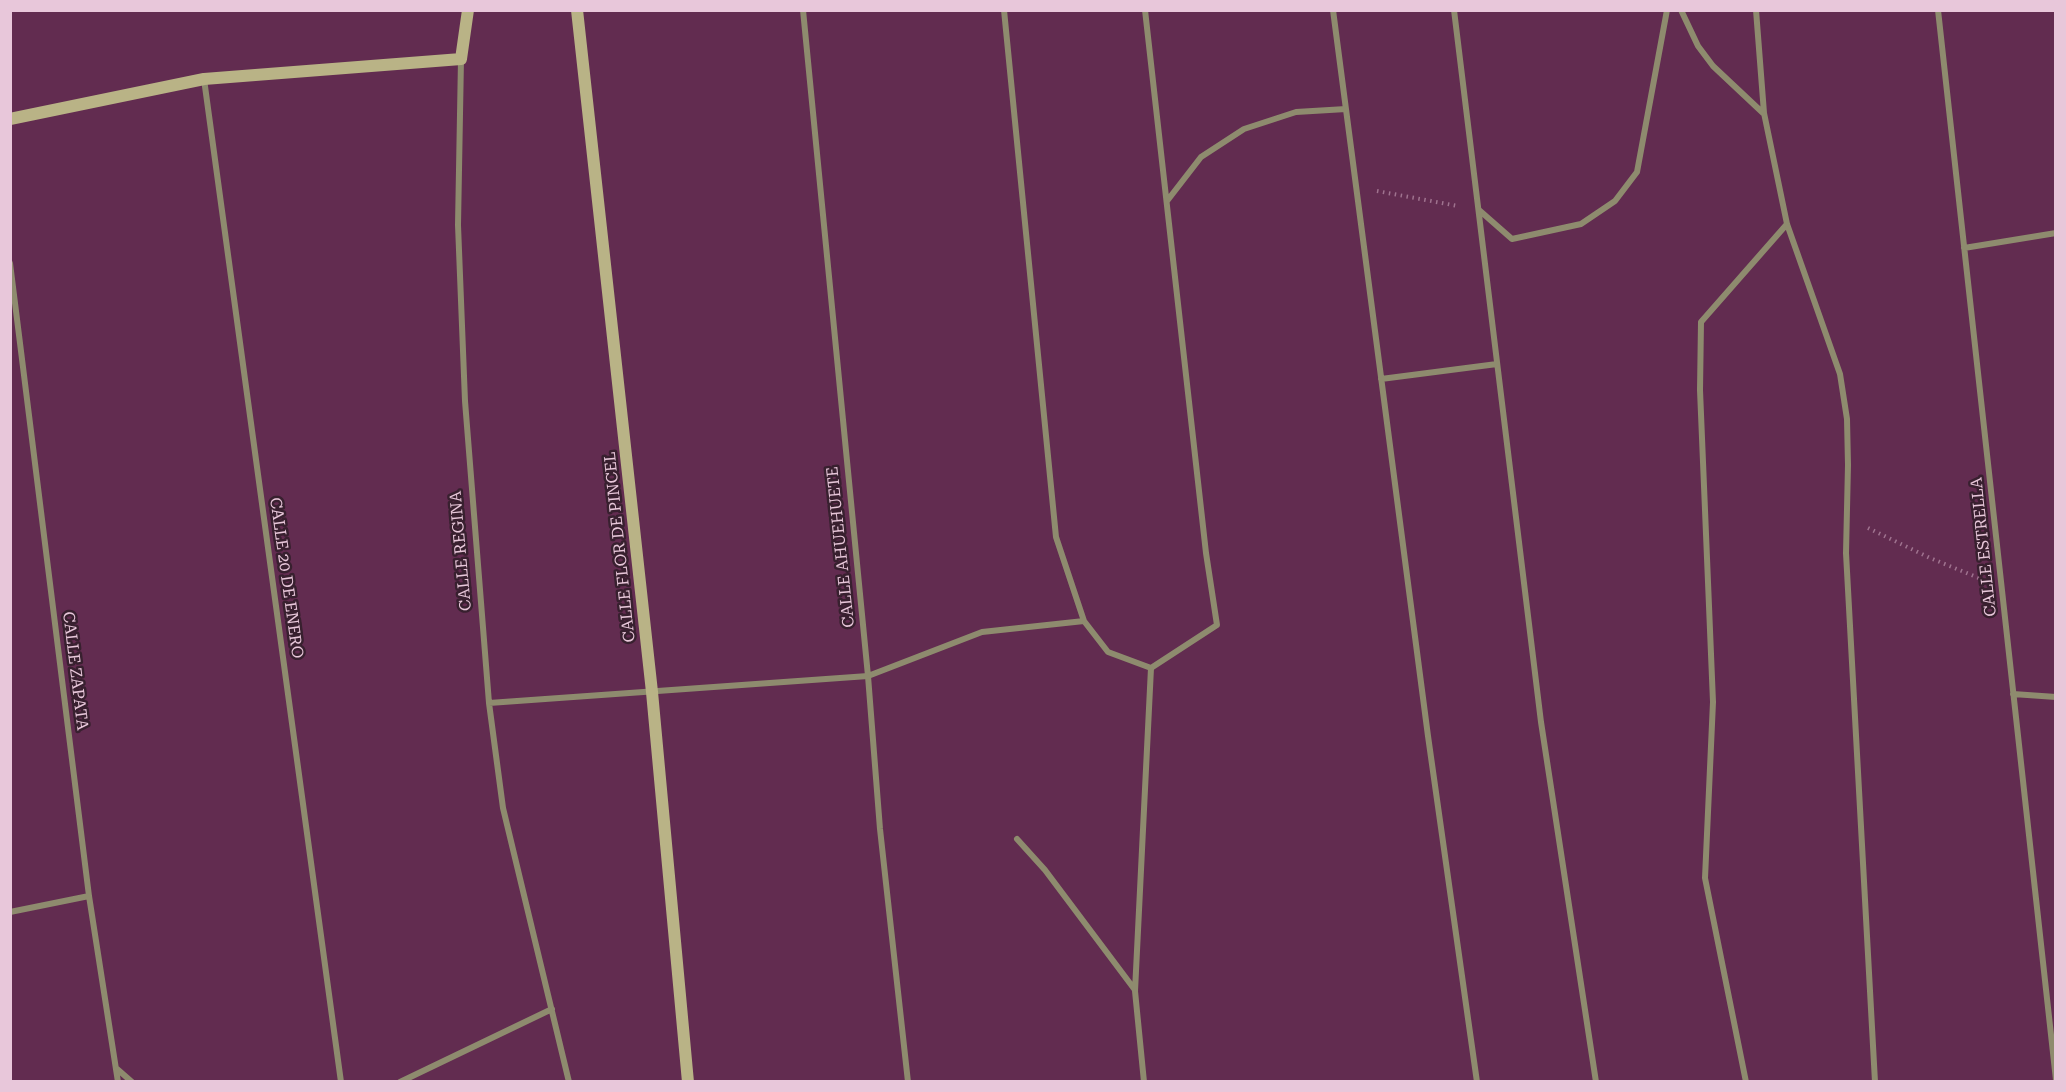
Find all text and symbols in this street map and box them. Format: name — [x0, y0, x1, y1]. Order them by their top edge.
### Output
street label: CALLE FLOR DE PINCEL — [600, 451, 640, 643]
street label: CALLE AHUEHUETE — [823, 466, 859, 628]
street label: CALLE ESTRELLA — [1967, 476, 2001, 618]
street label: CALLE REGINA — [446, 490, 476, 612]
street label: CALLE 20 DE ENERO — [265, 496, 307, 660]
street label: CALLE ZAPATA — [58, 611, 92, 731]

